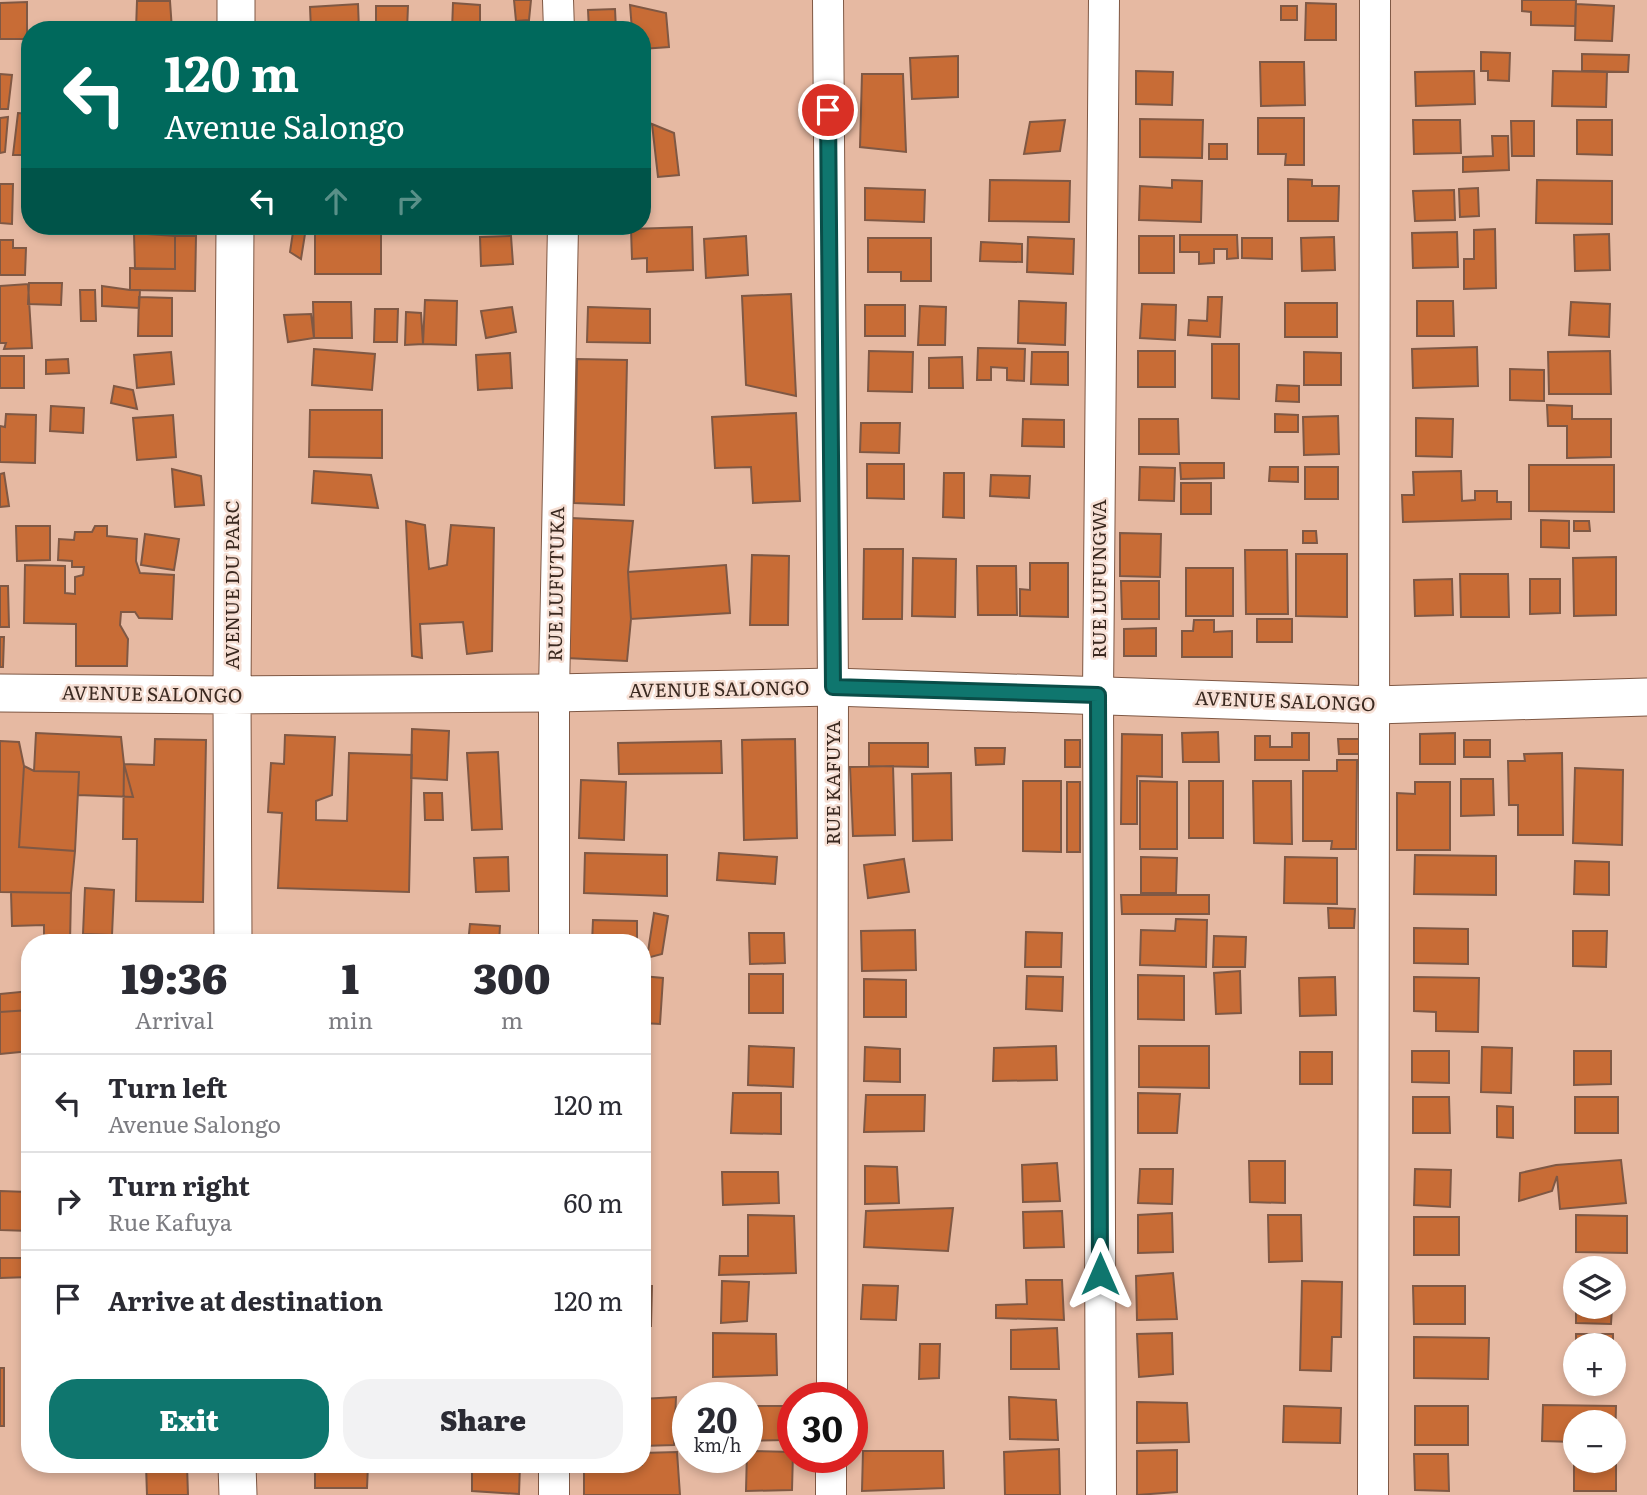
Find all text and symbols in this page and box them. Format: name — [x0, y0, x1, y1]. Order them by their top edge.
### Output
text: 120 m — [164, 34, 299, 107]
icon: left — [49, 49, 140, 140]
pin — [798, 80, 858, 140]
icon: arrive — [809, 91, 847, 129]
text: Avenue Salongo — [164, 101, 405, 149]
icon: left — [244, 182, 282, 220]
icon: ahead — [317, 182, 355, 220]
icon: right — [390, 182, 428, 220]
street label: RUE LUFUNGWA — [1084, 499, 1112, 659]
street label: AVENUE DU PARC — [217, 500, 245, 670]
street label: RUE LUFUTUKA — [540, 506, 570, 662]
street label: AVENUE SALONGO — [628, 672, 810, 704]
street label: AVENUE SALONGO — [61, 677, 243, 709]
street label: AVENUE SALONGO — [1194, 683, 1376, 717]
street label: RUE KAFUYA — [818, 721, 846, 845]
text: 19:36 — [121, 945, 227, 1007]
text: 1 — [342, 945, 359, 1007]
text: 300 — [473, 945, 551, 1007]
text: Arrival — [135, 1002, 214, 1036]
text: min — [328, 1002, 373, 1036]
text: m — [501, 1002, 523, 1036]
text: Turn left — [108, 1067, 227, 1106]
icon: left — [49, 1084, 87, 1122]
text: 120 m — [554, 1084, 623, 1123]
text: Avenue Salongo — [108, 1106, 281, 1140]
text: Turn right — [108, 1165, 250, 1204]
icon: right — [49, 1182, 87, 1220]
text: 60 m — [564, 1182, 623, 1221]
text: Rue Kafuya — [108, 1204, 232, 1238]
position arrow — [1063, 1237, 1137, 1311]
map controls — [1563, 1256, 1626, 1473]
button: layers — [1563, 1256, 1626, 1319]
icon: arrive — [49, 1280, 87, 1318]
text: Arrive at destination — [108, 1280, 383, 1319]
text: 120 m — [554, 1280, 623, 1319]
button: + — [1563, 1333, 1626, 1396]
button: Exit — [49, 1379, 329, 1459]
button: Share — [343, 1379, 623, 1459]
speed limit sign: 30 — [777, 1382, 868, 1473]
text: 20 — [697, 1392, 738, 1444]
button: − — [1563, 1410, 1626, 1473]
text: km/h — [694, 1431, 741, 1458]

